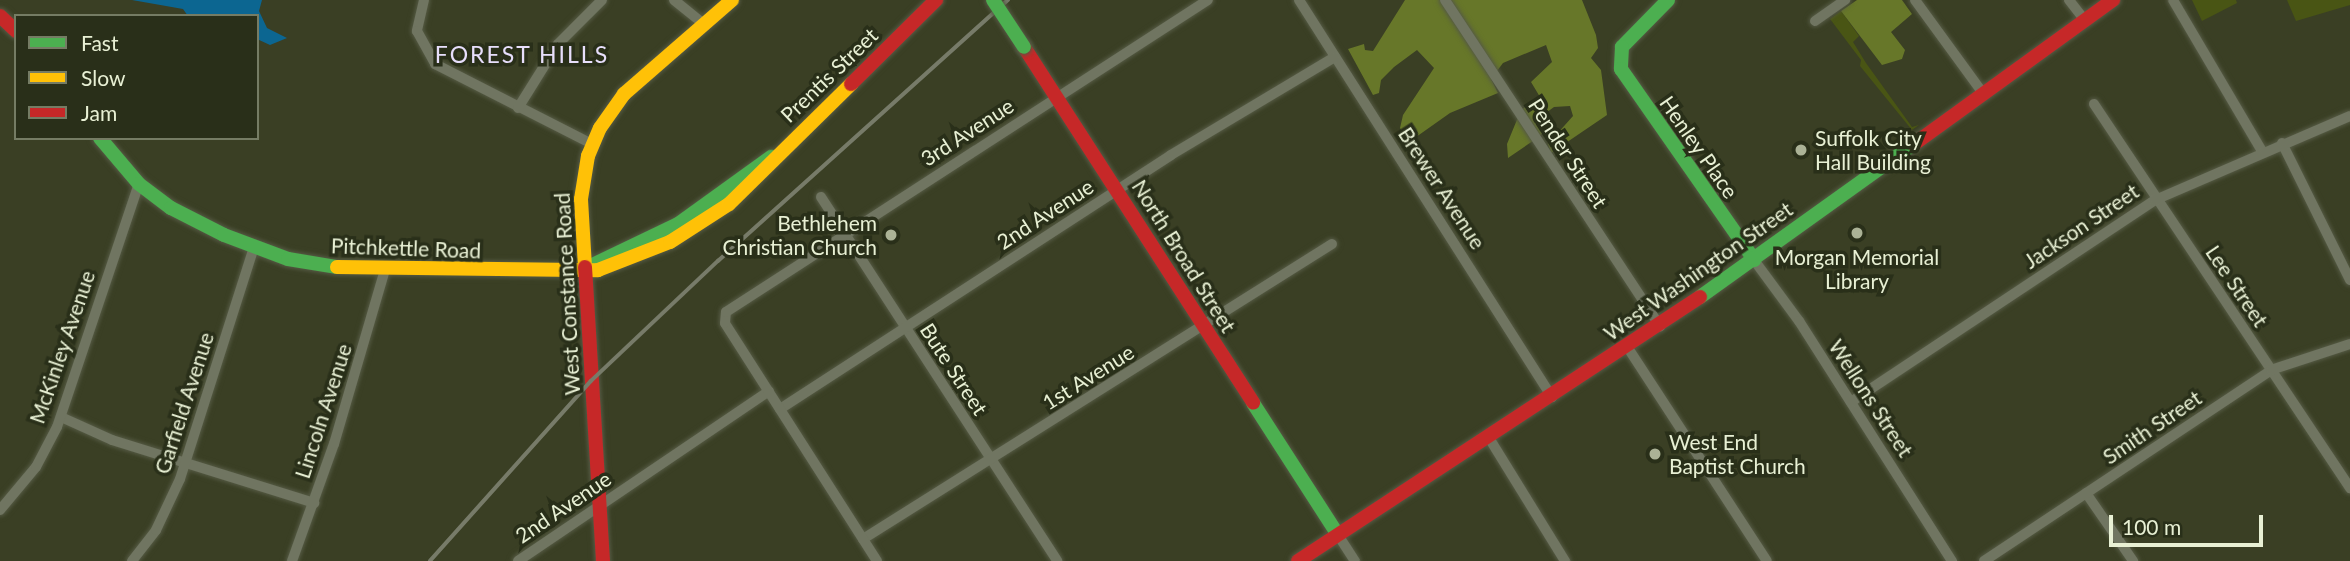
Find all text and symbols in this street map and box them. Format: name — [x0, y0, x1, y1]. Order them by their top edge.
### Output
legend — [14, 14, 259, 140]
street label: Prentis Street — [775, 23, 883, 127]
text: Fast — [81, 30, 118, 55]
district label: FOREST HILLS — [436, 40, 608, 68]
text: Slow — [81, 65, 125, 90]
street label: Henley Place — [1654, 91, 1744, 203]
street label: 3rd Avenue — [916, 93, 1018, 171]
street label: Pender Street — [1523, 93, 1613, 213]
text: Jam — [81, 100, 117, 125]
street label: Brewer Avenue — [1393, 122, 1491, 254]
place label: Suffolk City Hall Building — [1815, 125, 1931, 175]
marker: Suffolk City Hall Building — [1793, 142, 1809, 158]
street label: 2nd Avenue — [992, 173, 1098, 255]
street label: North Broad Street — [1127, 175, 1241, 337]
street label: Jackson Street — [2019, 178, 2143, 274]
street label: West Constance Road — [549, 192, 585, 396]
street label: West Washington Street — [1599, 196, 1797, 346]
place label: Bethlehem Christian Church — [723, 210, 877, 260]
marker: Morgan Memorial Library — [1849, 225, 1865, 241]
marker: Bethlehem Christian Church — [883, 227, 899, 243]
street label: Pitchkettle Road — [330, 233, 482, 263]
street label: Lee Street — [2201, 240, 2273, 332]
place label: Morgan Memorial Library — [1775, 244, 1939, 294]
street label: McKinley Avenue — [24, 267, 100, 427]
street label: Bute Street — [915, 318, 993, 420]
street label: Garfield Avenue — [149, 329, 219, 477]
street label: Wellons Street — [1824, 335, 1918, 461]
street label: 1st Avenue — [1037, 339, 1139, 415]
street label: Lincoln Avenue — [289, 340, 357, 482]
street label: Smith Street — [2098, 385, 2206, 469]
place label: West End Baptist Church — [1669, 429, 1806, 479]
marker: West End Baptist Church — [1647, 446, 1663, 462]
street label: 2nd Avenue — [510, 466, 616, 548]
scale bar — [2112, 502, 2266, 546]
text: 100 m — [2122, 514, 2181, 539]

